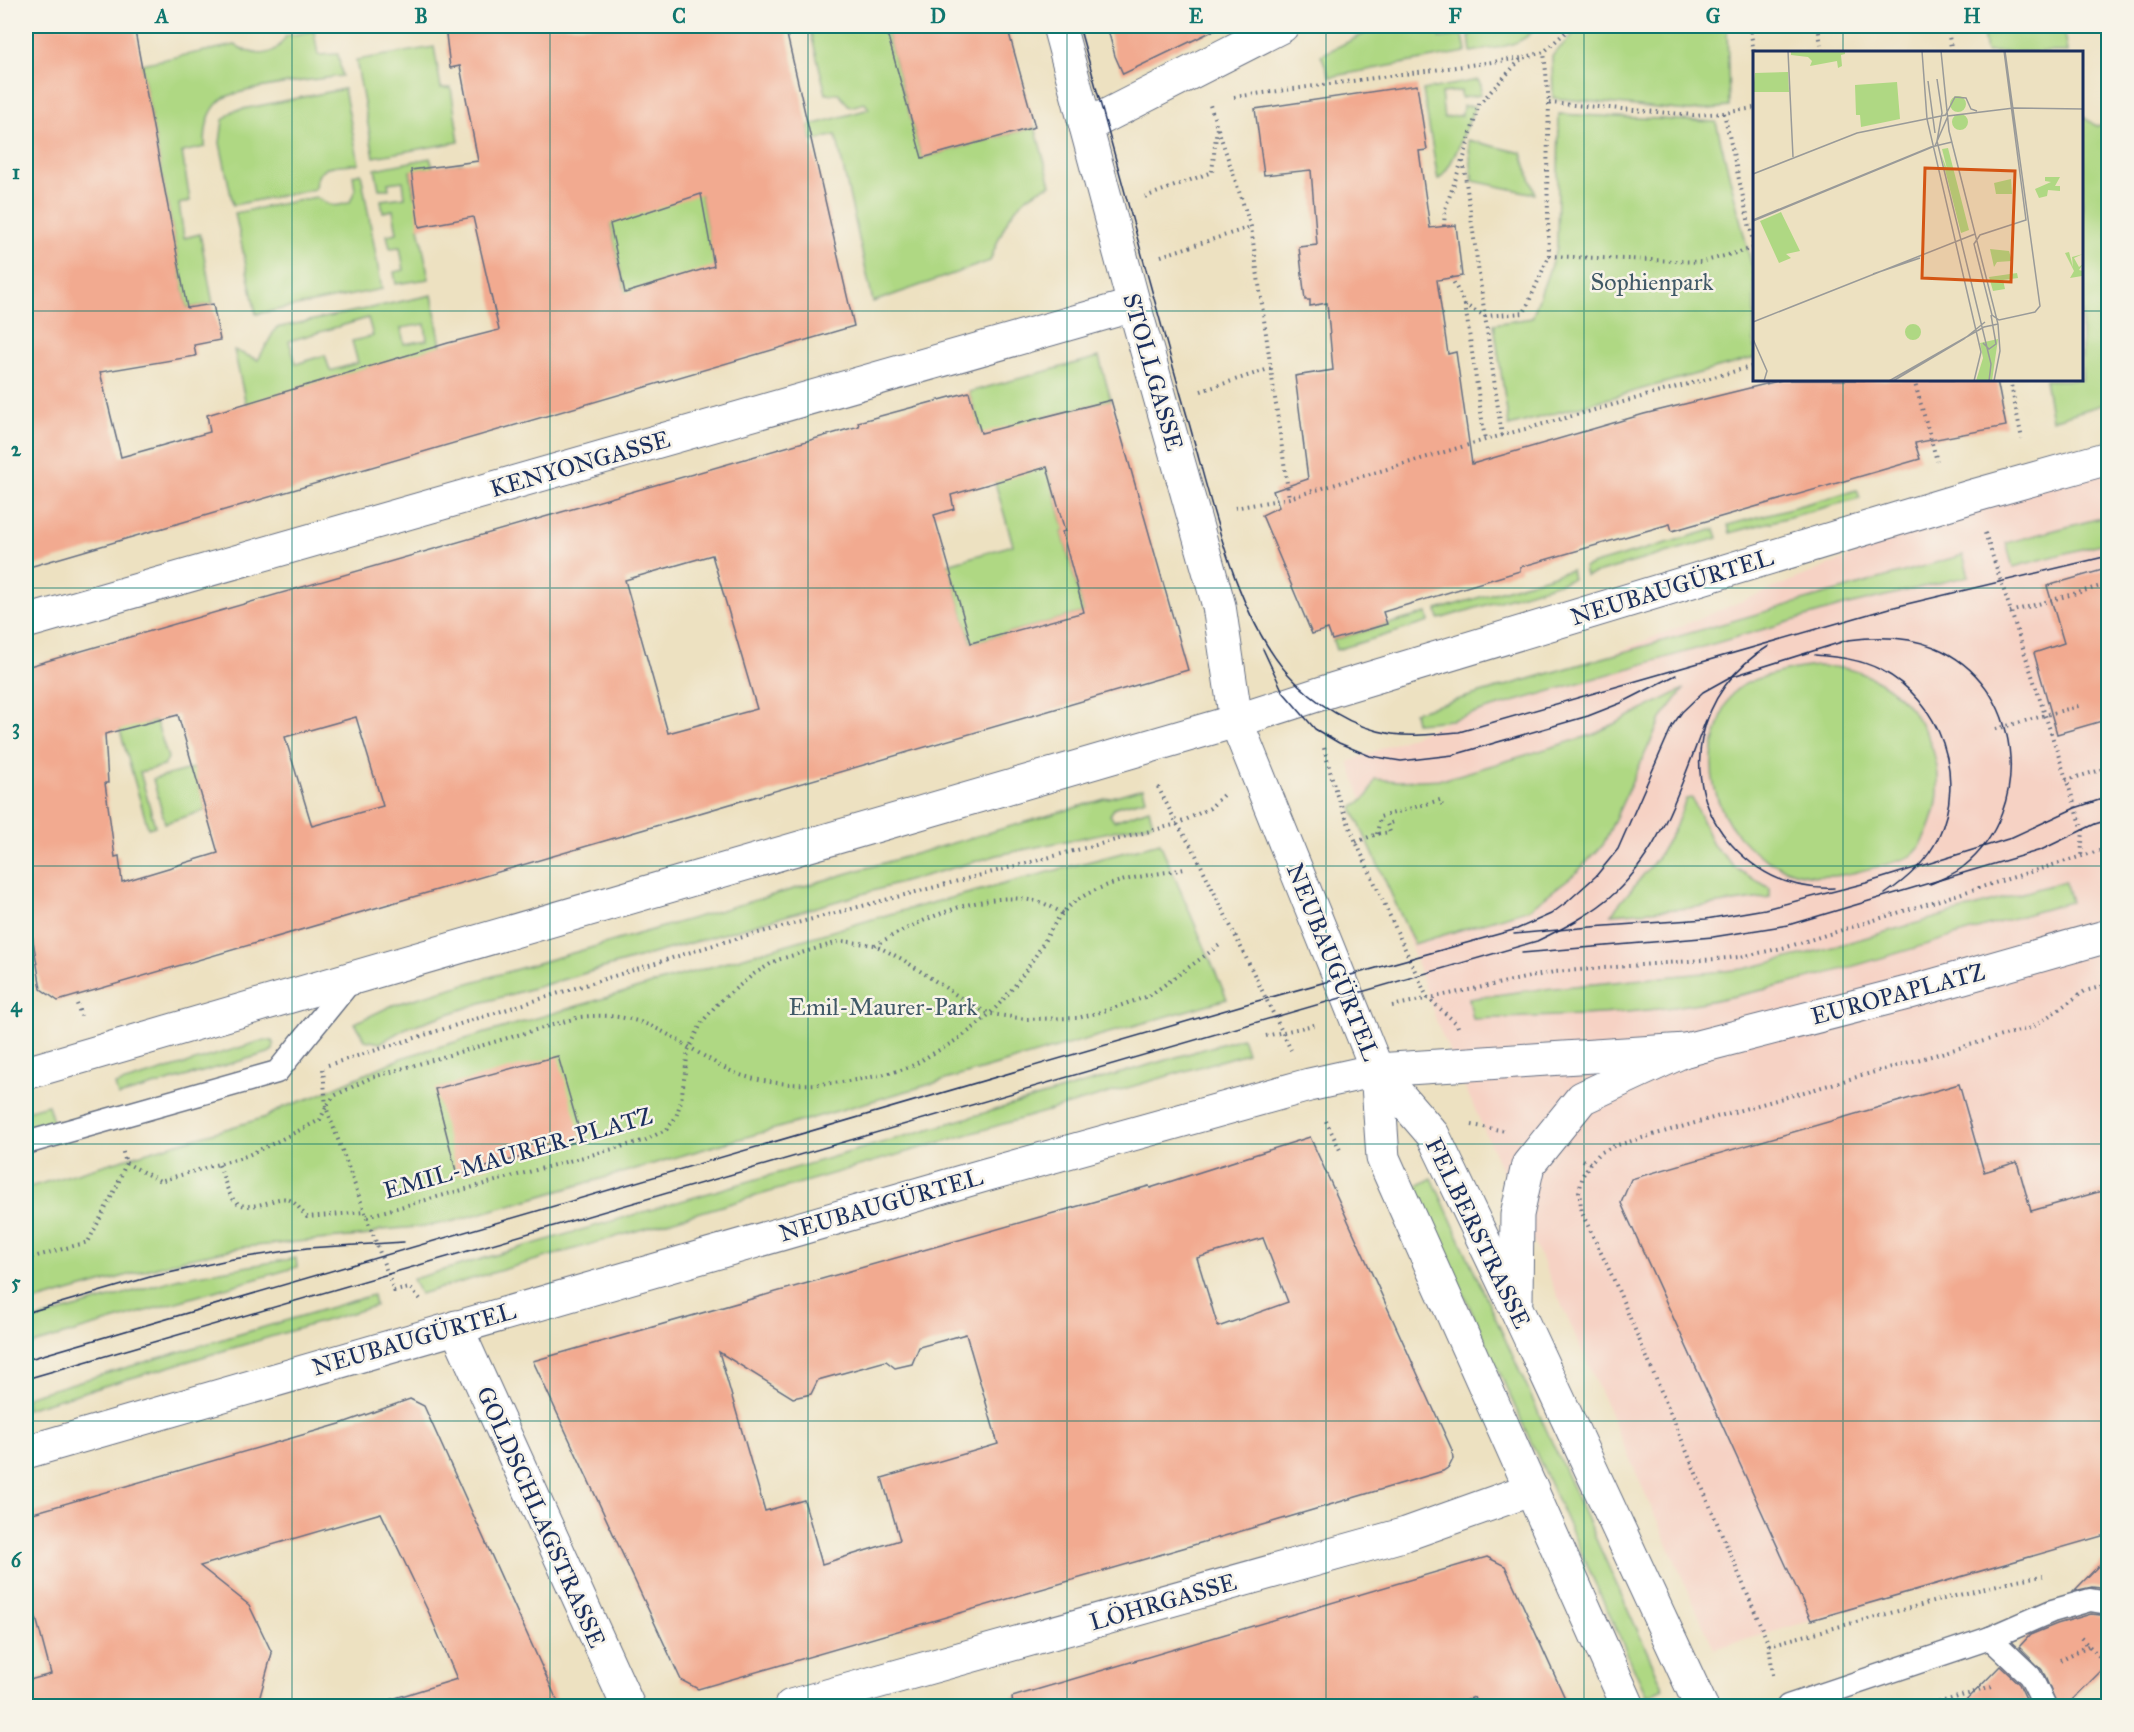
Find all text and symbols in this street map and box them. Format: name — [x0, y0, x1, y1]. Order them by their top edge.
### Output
text: A — [153, 4, 169, 28]
text: B — [414, 4, 428, 28]
text: C — [672, 4, 686, 28]
text: D — [930, 4, 946, 28]
text: E — [1189, 4, 1204, 28]
text: F — [1448, 4, 1462, 28]
text: G — [1706, 4, 1721, 28]
text: H — [1963, 4, 1981, 28]
inset map — [1753, 51, 2083, 381]
text: 1 — [12, 160, 20, 184]
park label: Sophienpark — [1591, 267, 1714, 297]
street label: STOLLGASSE — [1116, 290, 1190, 454]
street label: KENYONGASSE — [487, 424, 673, 504]
text: 2 — [11, 437, 22, 461]
street label: NEUBAUGÜRTEL — [1567, 542, 1777, 632]
text: 3 — [12, 715, 20, 740]
street label: NEUBAUGÜRTEL — [1280, 859, 1386, 1065]
street label: EUROPAPLATZ — [1808, 956, 1988, 1032]
park label: Emil-Maurer-Park — [788, 992, 978, 1022]
text: 4 — [10, 993, 22, 1018]
street label: EMIL-MAURER-PLATZ — [380, 1100, 656, 1206]
street label: FELBERSTRASSE — [1419, 1133, 1537, 1333]
street label: NEUBAUGÜRTEL — [776, 1162, 987, 1248]
text: 5 — [11, 1270, 21, 1294]
street label: NEUBAUGÜRTEL — [309, 1296, 520, 1382]
street label: GOLDSCHLAGSTRASSE — [470, 1382, 612, 1652]
text: 6 — [11, 1548, 23, 1572]
street label: LÖHRGASSE — [1086, 1567, 1240, 1637]

